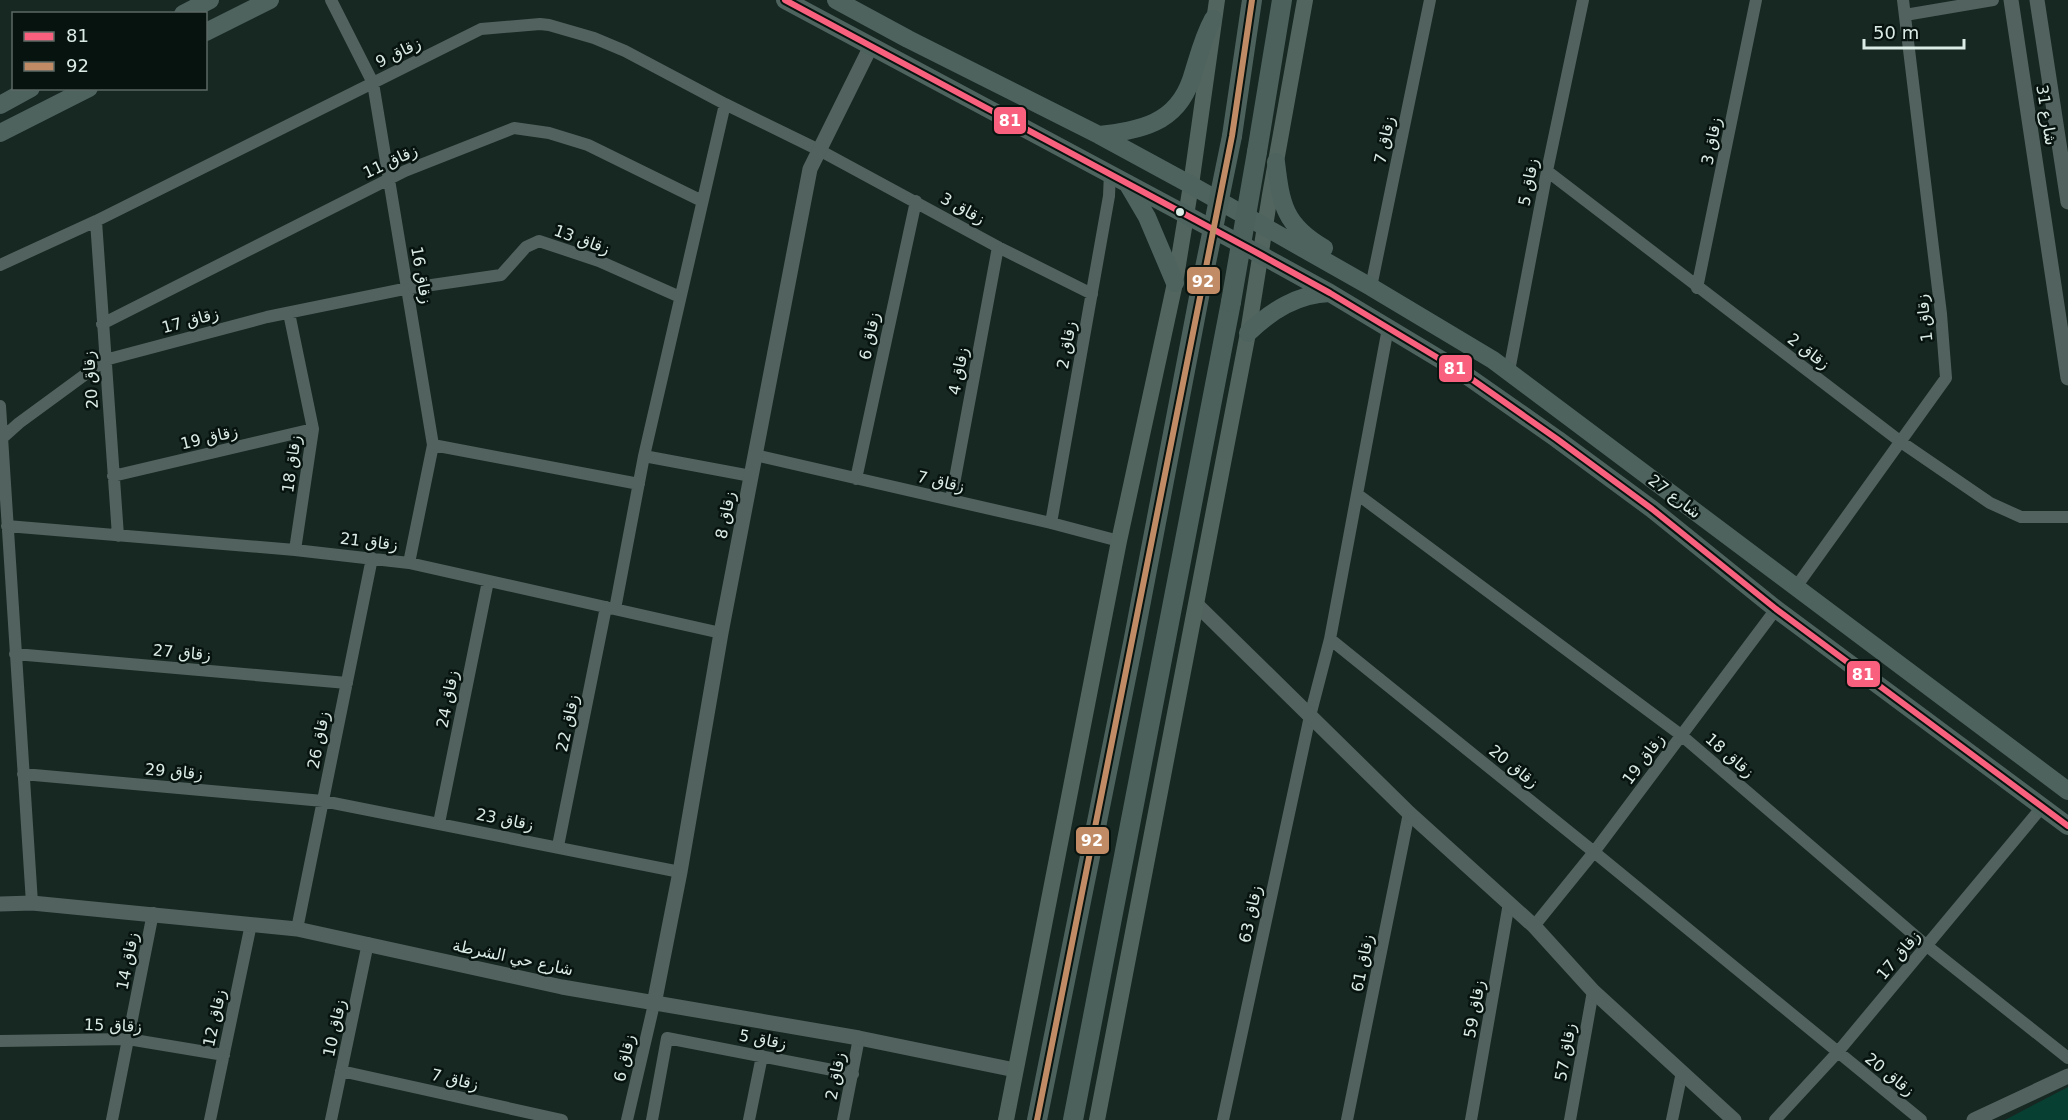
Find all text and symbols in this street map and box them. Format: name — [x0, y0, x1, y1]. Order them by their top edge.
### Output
legend — [12, 12, 207, 90]
scale bar — [1864, 12, 1964, 50]
text: 50 m — [1873, 22, 1919, 43]
text: 81 — [66, 25, 89, 46]
street label: زقاق 9 — [373, 33, 424, 72]
text: 92 — [66, 55, 89, 76]
street label: شارع 31 — [2031, 83, 2061, 147]
line badge: 81 — [993, 106, 1027, 135]
text: 81 — [999, 111, 1021, 130]
street label: زقاق 7 — [1370, 115, 1400, 166]
street label: زقاق 3 — [1698, 116, 1726, 167]
street label: زقاق 11 — [360, 141, 421, 183]
street label: زقاق 5 — [1515, 157, 1543, 208]
street label: زقاق 3 — [937, 189, 988, 229]
unlabelled marker — [1174, 206, 1186, 218]
street label: زقاق 13 — [551, 221, 612, 259]
street label: زقاق 16 — [406, 245, 436, 306]
line badge: 92 — [1186, 266, 1221, 295]
text: 92 — [1192, 272, 1214, 291]
street label: زقاق 1 — [1913, 293, 1937, 343]
street label: زقاق 17 — [160, 304, 221, 338]
street label: زقاق 6 — [855, 311, 885, 362]
street label: زقاق 2 — [1053, 320, 1081, 371]
street label: زقاق 2 — [1783, 329, 1834, 374]
street label: زقاق 4 — [945, 346, 973, 397]
street label: زقاق 20 — [79, 350, 103, 410]
line badge: 81 — [1438, 354, 1473, 383]
text: 81 — [1444, 359, 1466, 378]
street label: زقاق 19 — [179, 422, 240, 454]
street label: زقاق 18 — [278, 434, 306, 494]
street label: زقاق 7 — [915, 467, 966, 497]
street label: شارع 27 — [1644, 470, 1705, 523]
street label: زقاق 8 — [712, 490, 740, 541]
street label: زقاق 21 — [339, 529, 399, 555]
street label: زقاق 27 — [152, 641, 212, 665]
line badge: 81 — [1846, 660, 1881, 688]
text: 81 — [1852, 665, 1874, 684]
street label: زقاق 24 — [433, 669, 463, 730]
street label: زقاق 22 — [552, 693, 584, 754]
street label: زقاق 26 — [304, 710, 334, 771]
street label: زقاق 18 — [1701, 729, 1758, 782]
street label: زقاق 19 — [1618, 730, 1669, 789]
street label: زقاق 20 — [1484, 741, 1542, 793]
street label: زقاق 29 — [144, 760, 204, 784]
street label: زقاق 23 — [474, 805, 535, 835]
line badge: 92 — [1075, 826, 1110, 855]
text: 92 — [1081, 831, 1103, 850]
street label: زقاق 63 — [1235, 884, 1267, 945]
street label: زقاق 17 — [1872, 927, 1925, 984]
street label: زقاق 14 — [113, 931, 143, 992]
street label: زقاق 61 — [1348, 933, 1378, 994]
street label: شارع حي الشرطة — [451, 935, 575, 981]
street label: زقاق 59 — [1460, 979, 1490, 1040]
street label: زقاق 12 — [199, 988, 231, 1049]
street label: زقاق 10 — [319, 998, 351, 1059]
street label: زقاق 15 — [84, 1015, 142, 1037]
street label: زقاق 57 — [1551, 1022, 1581, 1083]
street label: زقاق 5 — [737, 1026, 788, 1054]
street label: زقاق 6 — [610, 1033, 640, 1084]
street label: زقاق 20 — [1860, 1049, 1918, 1101]
street label: زقاق 2 — [822, 1051, 850, 1102]
street label: زقاق 7 — [429, 1065, 480, 1095]

